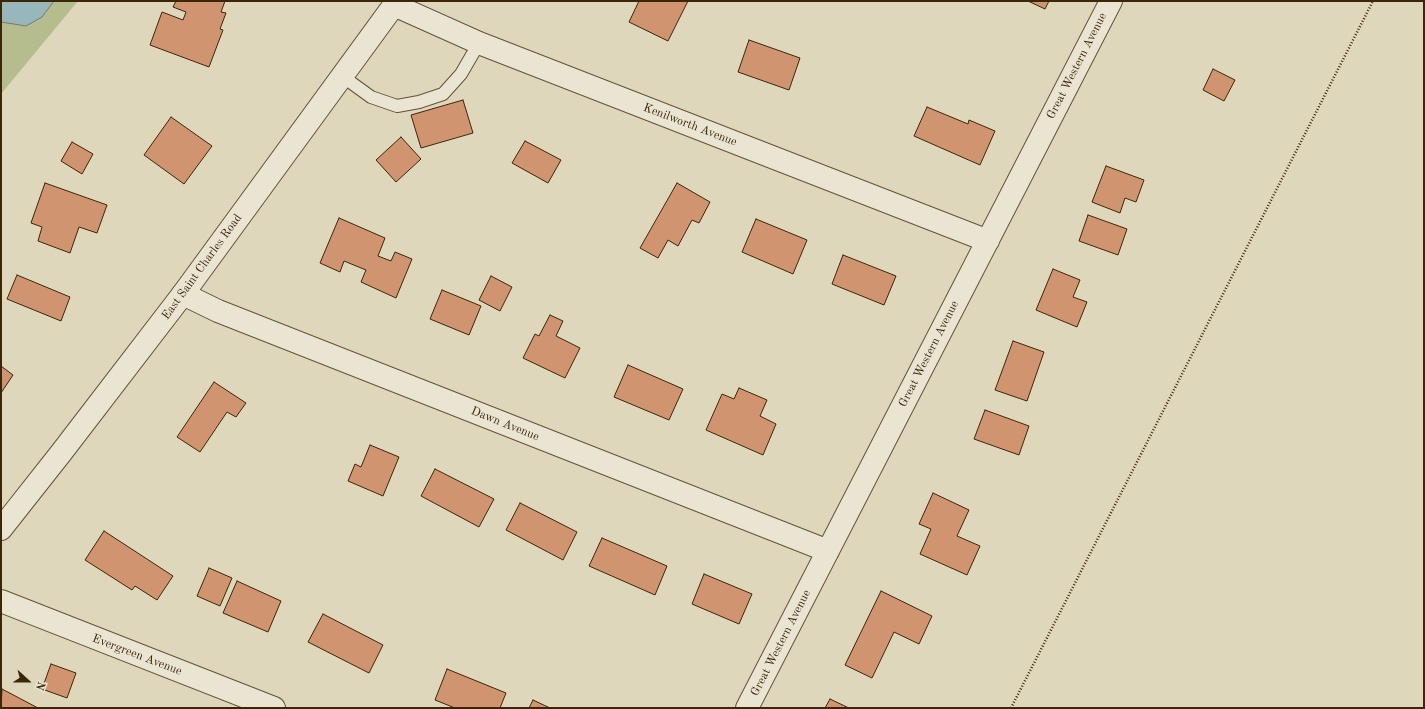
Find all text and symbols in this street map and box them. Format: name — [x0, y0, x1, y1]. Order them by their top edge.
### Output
street label: Great Western Avenue — [1044, 10, 1110, 122]
street label: Kenilworth Avenue — [641, 100, 739, 150]
street label: East Saint Charles Road — [159, 211, 245, 323]
street label: Great Western Avenue — [896, 298, 962, 410]
street label: Dawn Avenue — [469, 404, 541, 444]
street label: Great Western Avenue — [748, 587, 814, 699]
street label: Evergreen Avenue — [90, 631, 184, 679]
north arrow — [8, 661, 48, 701]
text: N — [33, 680, 46, 691]

